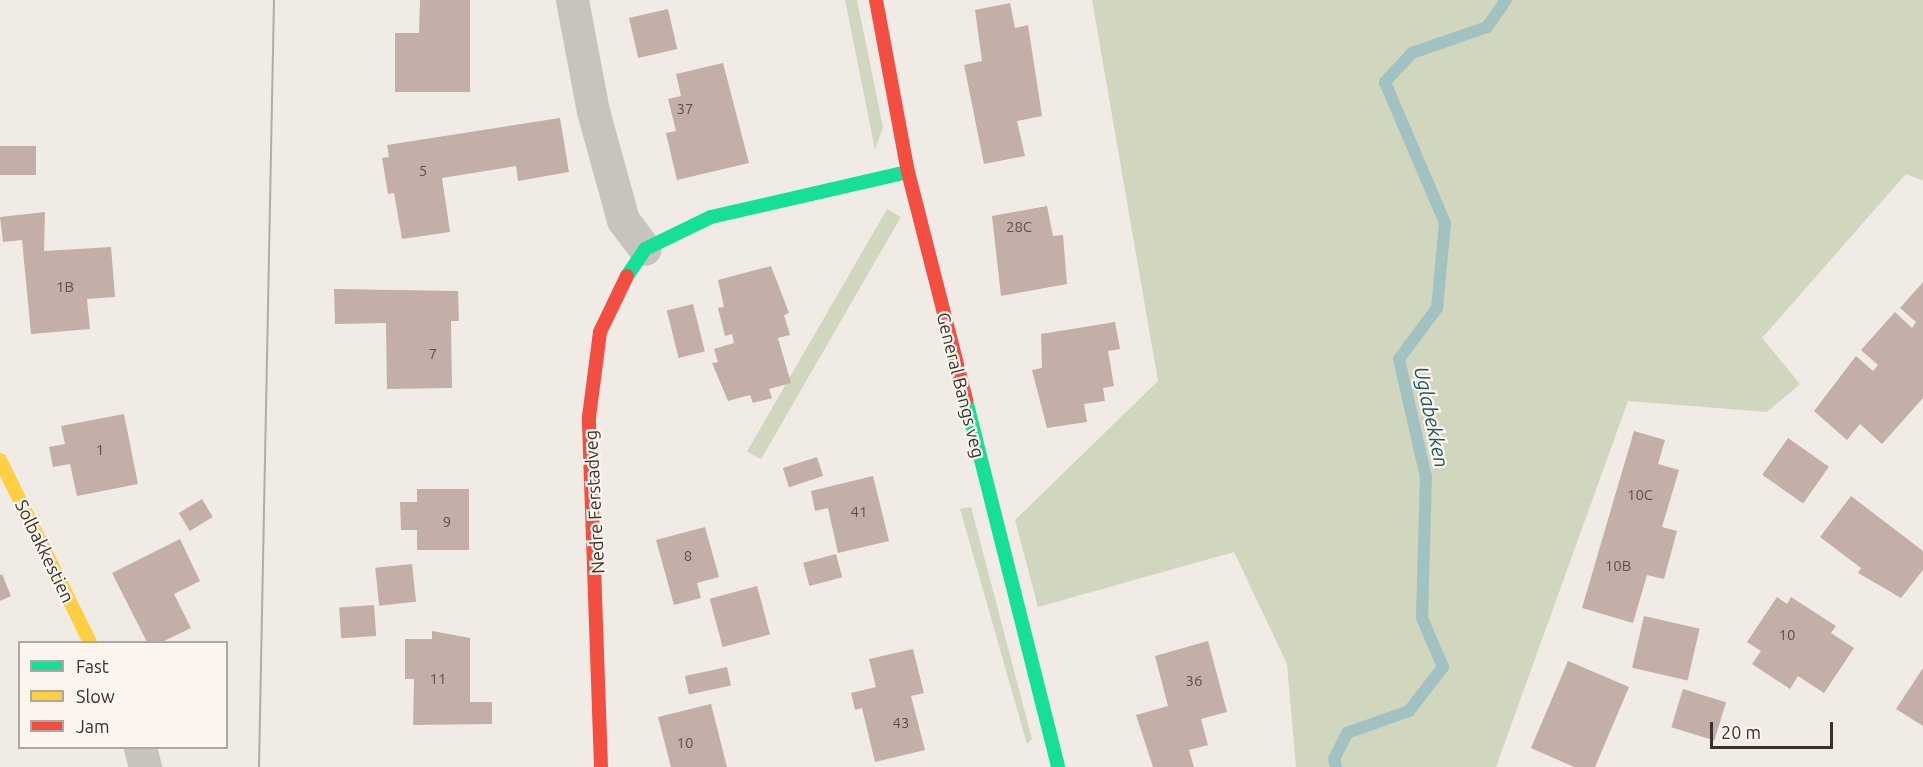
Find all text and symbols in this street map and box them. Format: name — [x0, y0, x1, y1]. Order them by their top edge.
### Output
house number: 37 — [677, 100, 693, 118]
house number: 5 — [419, 162, 427, 180]
house number: 28C — [1006, 218, 1032, 236]
house number: 1B — [56, 278, 74, 296]
street label: General Bangs veg — [932, 310, 990, 460]
house number: 7 — [429, 345, 437, 363]
water label: Uglabekken — [1410, 364, 1454, 470]
street label: Nedre Ferstadveg — [579, 430, 609, 574]
house number: 1 — [96, 441, 104, 459]
house number: 10C — [1627, 486, 1653, 504]
street label: Solbakkestien — [11, 496, 79, 606]
house number: 41 — [851, 503, 867, 521]
house number: 9 — [443, 513, 451, 531]
house number: 8 — [684, 547, 692, 565]
house number: 10B — [1605, 557, 1631, 575]
house number: 10 — [1779, 626, 1795, 644]
legend — [18, 641, 228, 749]
text: Fast — [76, 656, 109, 676]
house number: 11 — [430, 670, 446, 688]
house number: 36 — [1186, 672, 1202, 690]
text: Slow — [76, 686, 115, 706]
scale bar — [1713, 710, 1836, 748]
house number: 43 — [893, 714, 909, 732]
text: Jam — [76, 716, 110, 736]
text: 20 m — [1721, 722, 1761, 742]
house number: 10 — [677, 734, 693, 752]

